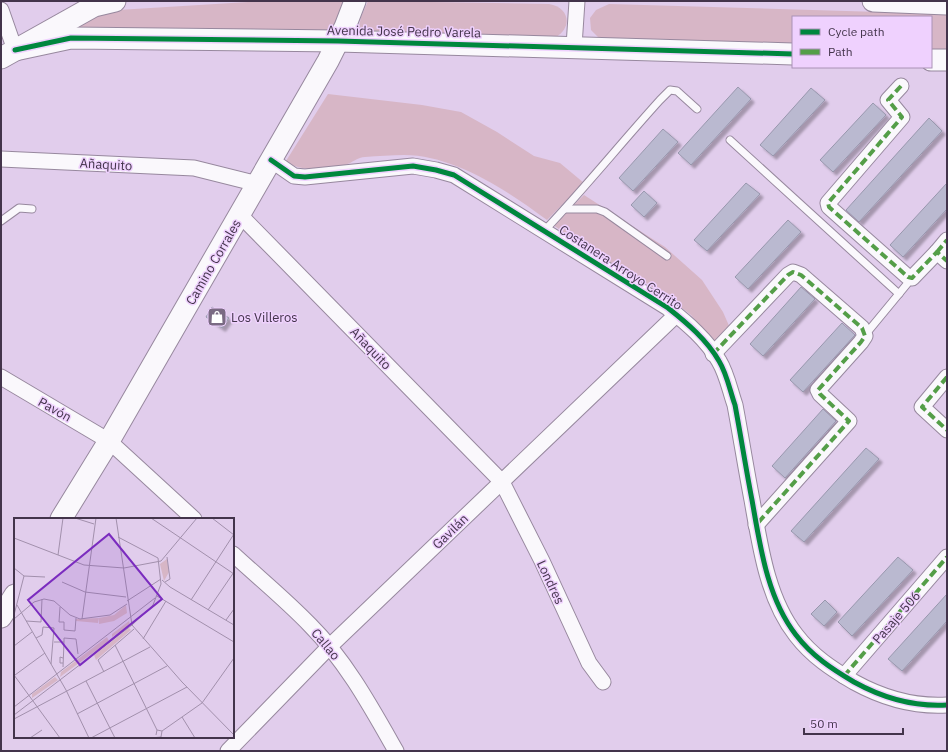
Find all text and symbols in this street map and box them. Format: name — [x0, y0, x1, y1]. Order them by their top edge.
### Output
legend — [792, 16, 932, 68]
street label: Avenida José Pedro Varela — [327, 22, 481, 41]
text: Cycle path — [828, 24, 885, 39]
text: Path — [828, 44, 853, 59]
street label: Añaquito — [79, 155, 133, 174]
street label: Camino Corrales — [182, 216, 245, 308]
street label: Costanera Arroyo Cerrito — [556, 221, 686, 314]
shop icon: Los Villeros — [206, 306, 228, 328]
place label: Los Villeros — [231, 309, 298, 326]
street label: Añaquito — [346, 324, 395, 373]
street label: Pavón — [35, 393, 74, 425]
street label: Gavilán — [429, 510, 472, 553]
inset map — [14, 518, 234, 738]
street label: Londres — [533, 557, 568, 607]
street label: Pasaje 506 — [869, 587, 924, 647]
street label: Callao — [307, 625, 344, 664]
scale bar — [804, 710, 903, 736]
text: 50 m — [810, 716, 838, 731]

